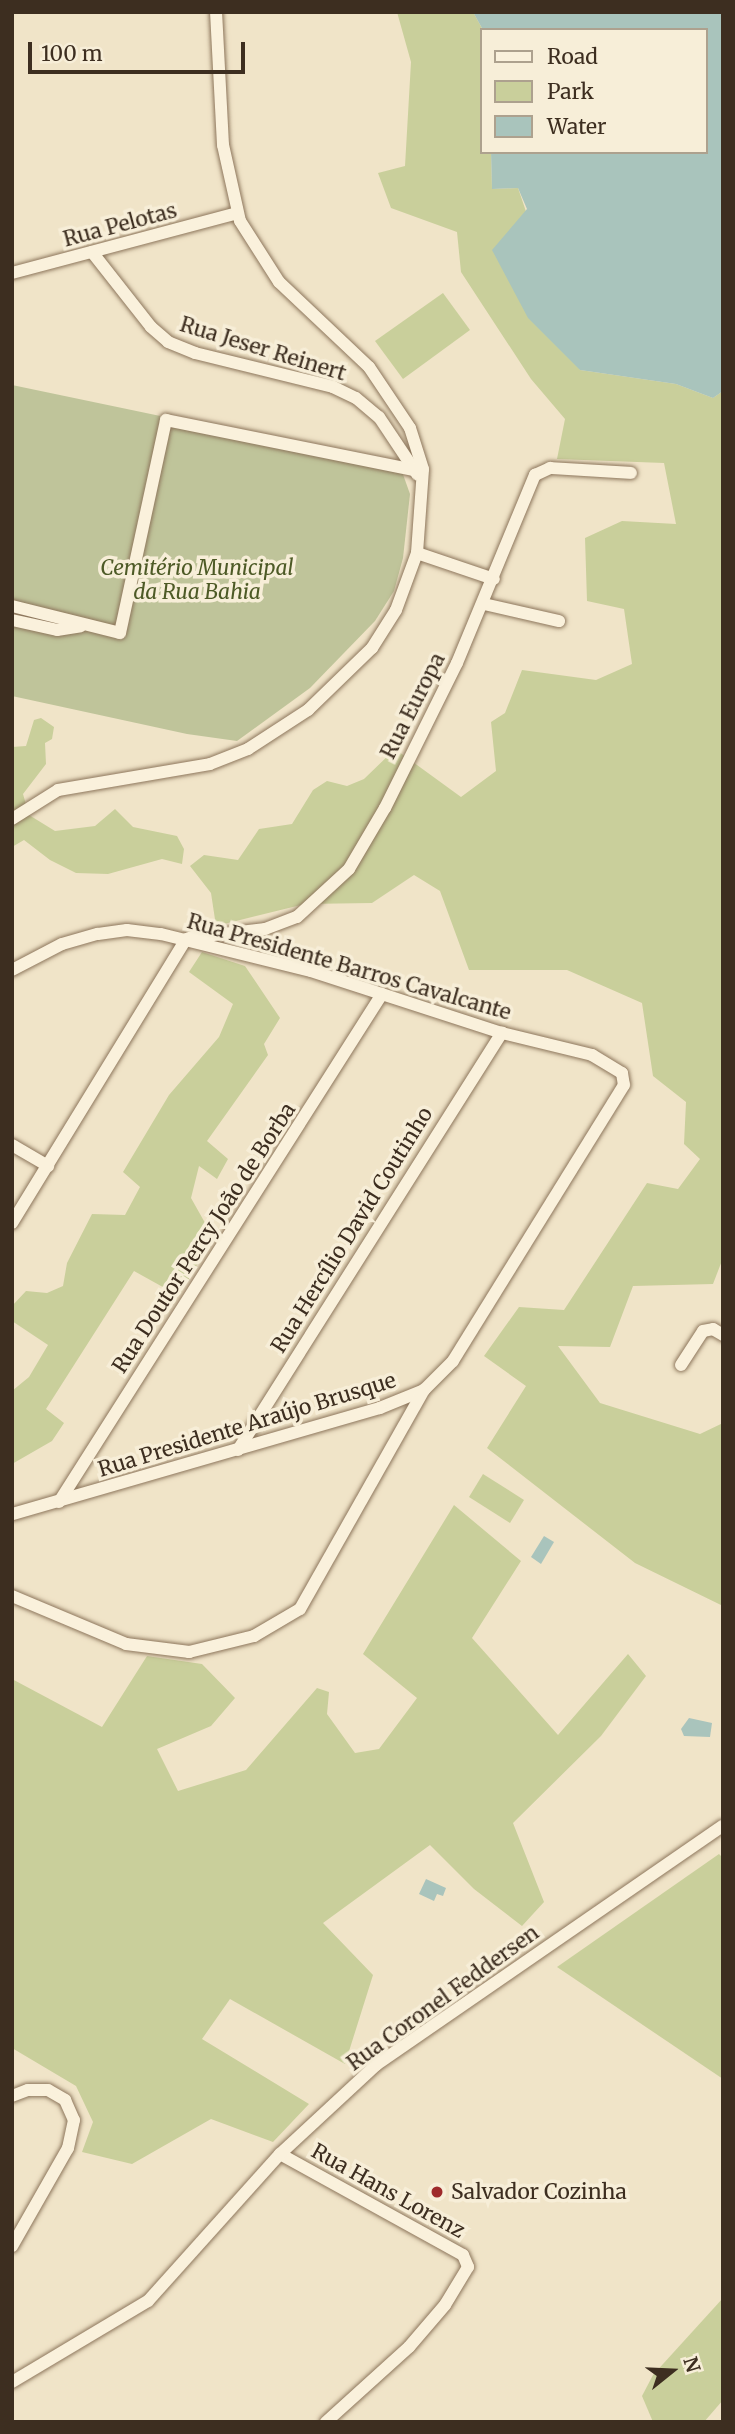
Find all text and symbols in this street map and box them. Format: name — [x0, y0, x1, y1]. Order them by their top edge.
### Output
scale bar — [32, 28, 248, 72]
legend — [480, 28, 707, 154]
text: 100 m — [41, 40, 103, 67]
text: Road — [547, 43, 598, 70]
text: Park — [547, 78, 594, 105]
text: Water — [547, 113, 606, 140]
street label: Rua Pelotas — [60, 198, 180, 252]
street label: Rua Jeser Reinert — [177, 312, 349, 386]
park label: Cemitério Municipal da Rua Bahia — [100, 555, 294, 605]
street label: Rua Europa — [376, 649, 450, 763]
street label: Rua Presidente Barros Cavalcante — [184, 909, 514, 1025]
street label: Rua Doutor Percy João de Borba — [107, 1098, 301, 1378]
street label: Rua Hercílio David Coutinho — [266, 1103, 438, 1357]
street label: Rua Presidente Araújo Brusque — [95, 1368, 399, 1482]
street label: Rua Coronel Feddersen — [342, 1920, 544, 2076]
street label: Rua Hans Lorenz — [307, 2138, 469, 2244]
place label: Salvador Cozinha — [451, 2179, 627, 2205]
marker: Salvador Cozinha — [429, 2184, 445, 2200]
north arrow — [637, 2336, 707, 2406]
text: N — [678, 2354, 706, 2375]

